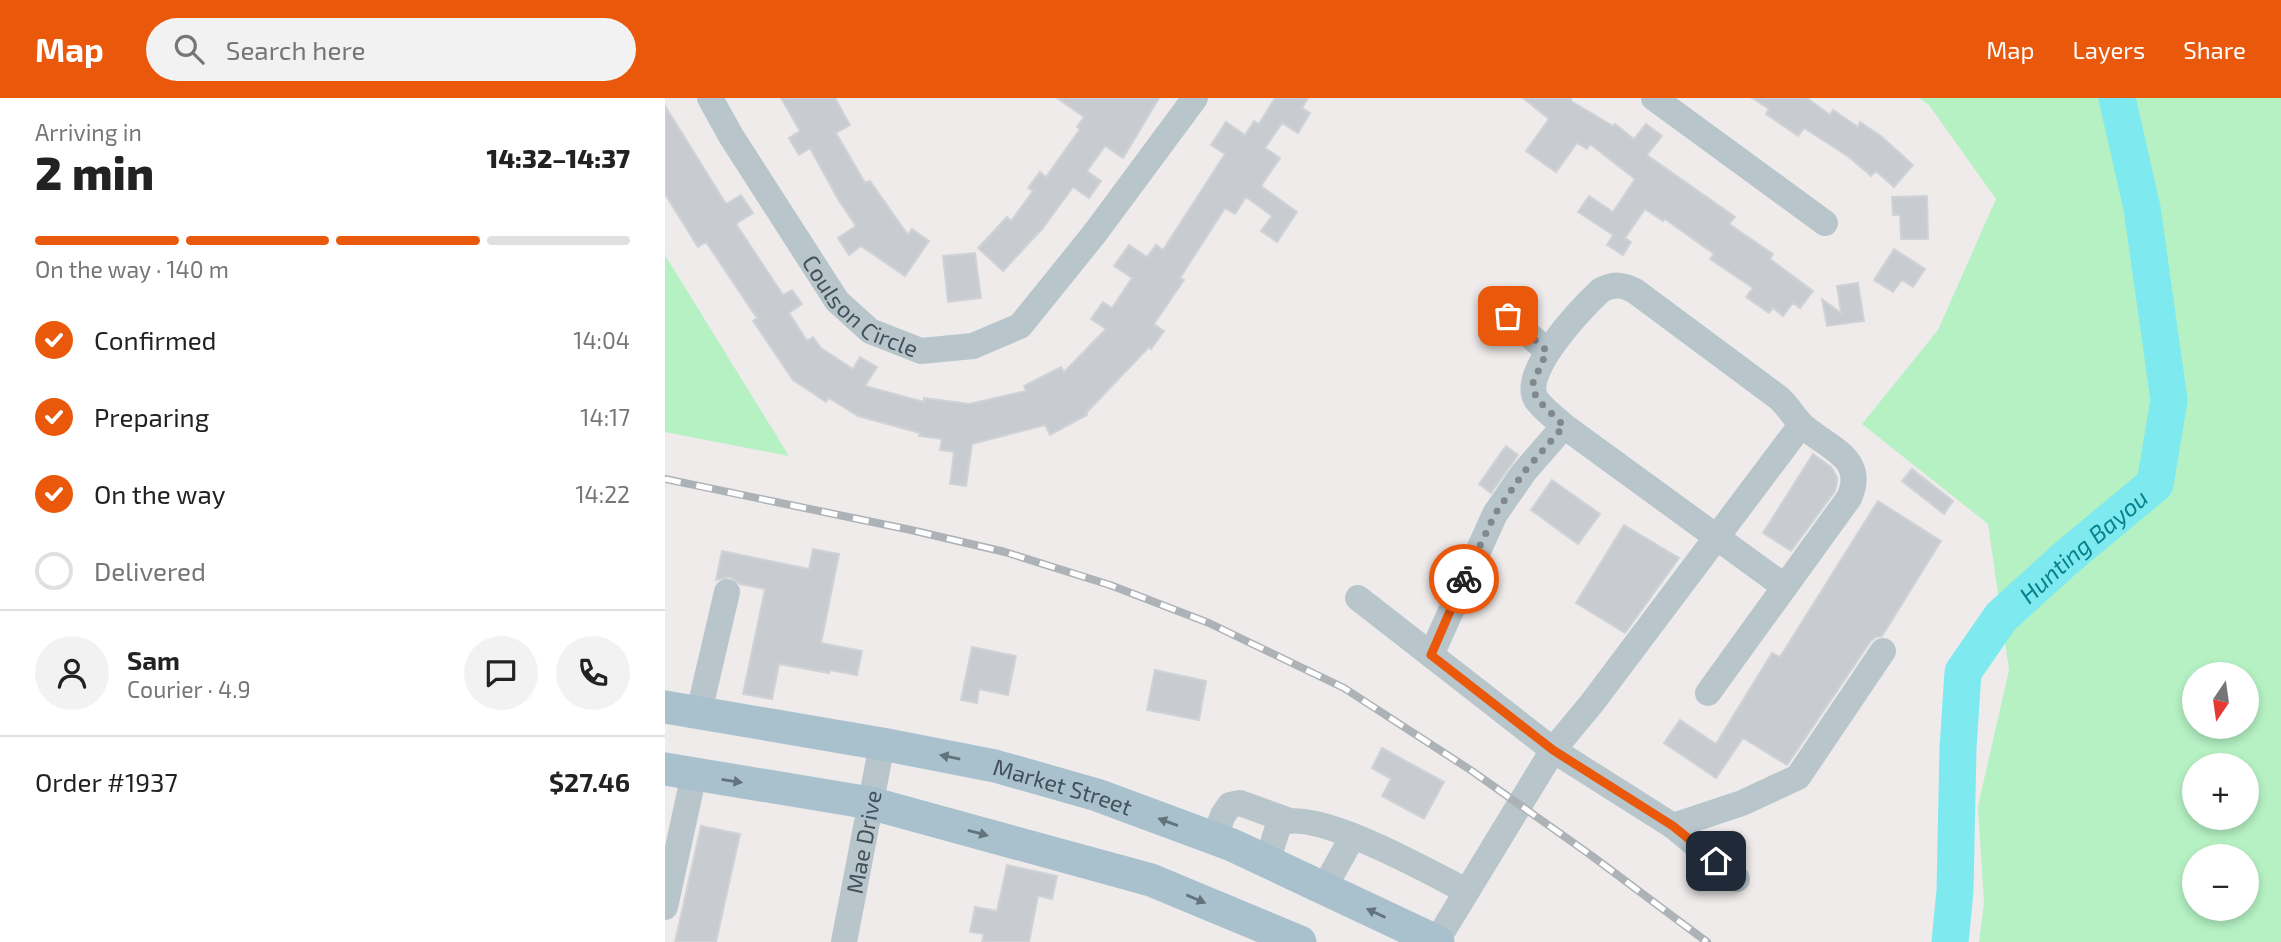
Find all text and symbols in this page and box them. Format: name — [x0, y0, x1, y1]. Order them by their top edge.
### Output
search box — [146, 18, 636, 81]
text: Map — [35, 29, 104, 69]
icon: search — [170, 30, 208, 68]
text: Search here — [226, 34, 365, 65]
text: Map — [1986, 35, 2034, 64]
text: Layers — [2072, 35, 2145, 64]
text: Share — [2183, 35, 2246, 64]
text: Arriving in — [35, 118, 142, 146]
text: 14:32–14:37 — [486, 142, 630, 173]
text: 2 min — [35, 144, 154, 199]
street label: Coulson Circle — [797, 249, 922, 363]
text: On the way · 140 m — [35, 255, 229, 283]
pin — [1478, 286, 1538, 346]
icon: bag — [1489, 297, 1527, 335]
icon: check — [35, 321, 73, 359]
text: Confirmed — [94, 324, 217, 355]
text: 14:04 — [573, 326, 630, 354]
icon: check — [35, 398, 73, 436]
text: Preparing — [94, 401, 209, 432]
text: 14:17 — [580, 403, 630, 431]
icon: check — [35, 475, 73, 513]
text: On the way — [94, 478, 225, 509]
text: 14:22 — [575, 480, 630, 508]
water label: Hunting Bayou — [2012, 482, 2153, 609]
courier — [1429, 544, 1499, 614]
text: Delivered — [94, 555, 206, 586]
icon: bike — [1445, 560, 1483, 598]
button: person — [35, 636, 109, 710]
button: chat — [464, 636, 538, 710]
button: phone — [556, 636, 630, 710]
text: Sam — [127, 644, 180, 675]
north arrow — [2182, 662, 2259, 738]
map controls — [2182, 662, 2259, 921]
text: Courier · 4.9 — [127, 675, 251, 703]
one-way arrow — [939, 752, 961, 763]
street label: Market Street — [990, 752, 1136, 821]
button: + — [2182, 753, 2259, 830]
text: Order #1937 — [35, 766, 178, 797]
text: $27.46 — [549, 766, 630, 797]
one-way arrow — [721, 776, 743, 787]
street label: Mae Drive — [840, 788, 887, 896]
one-way arrow — [1157, 816, 1178, 827]
one-way arrow — [968, 828, 989, 838]
pin — [1686, 831, 1746, 891]
icon: home — [1697, 842, 1735, 880]
button: − — [2182, 844, 2259, 921]
one-way arrow — [1185, 893, 1206, 904]
one-way arrow — [1366, 907, 1386, 919]

